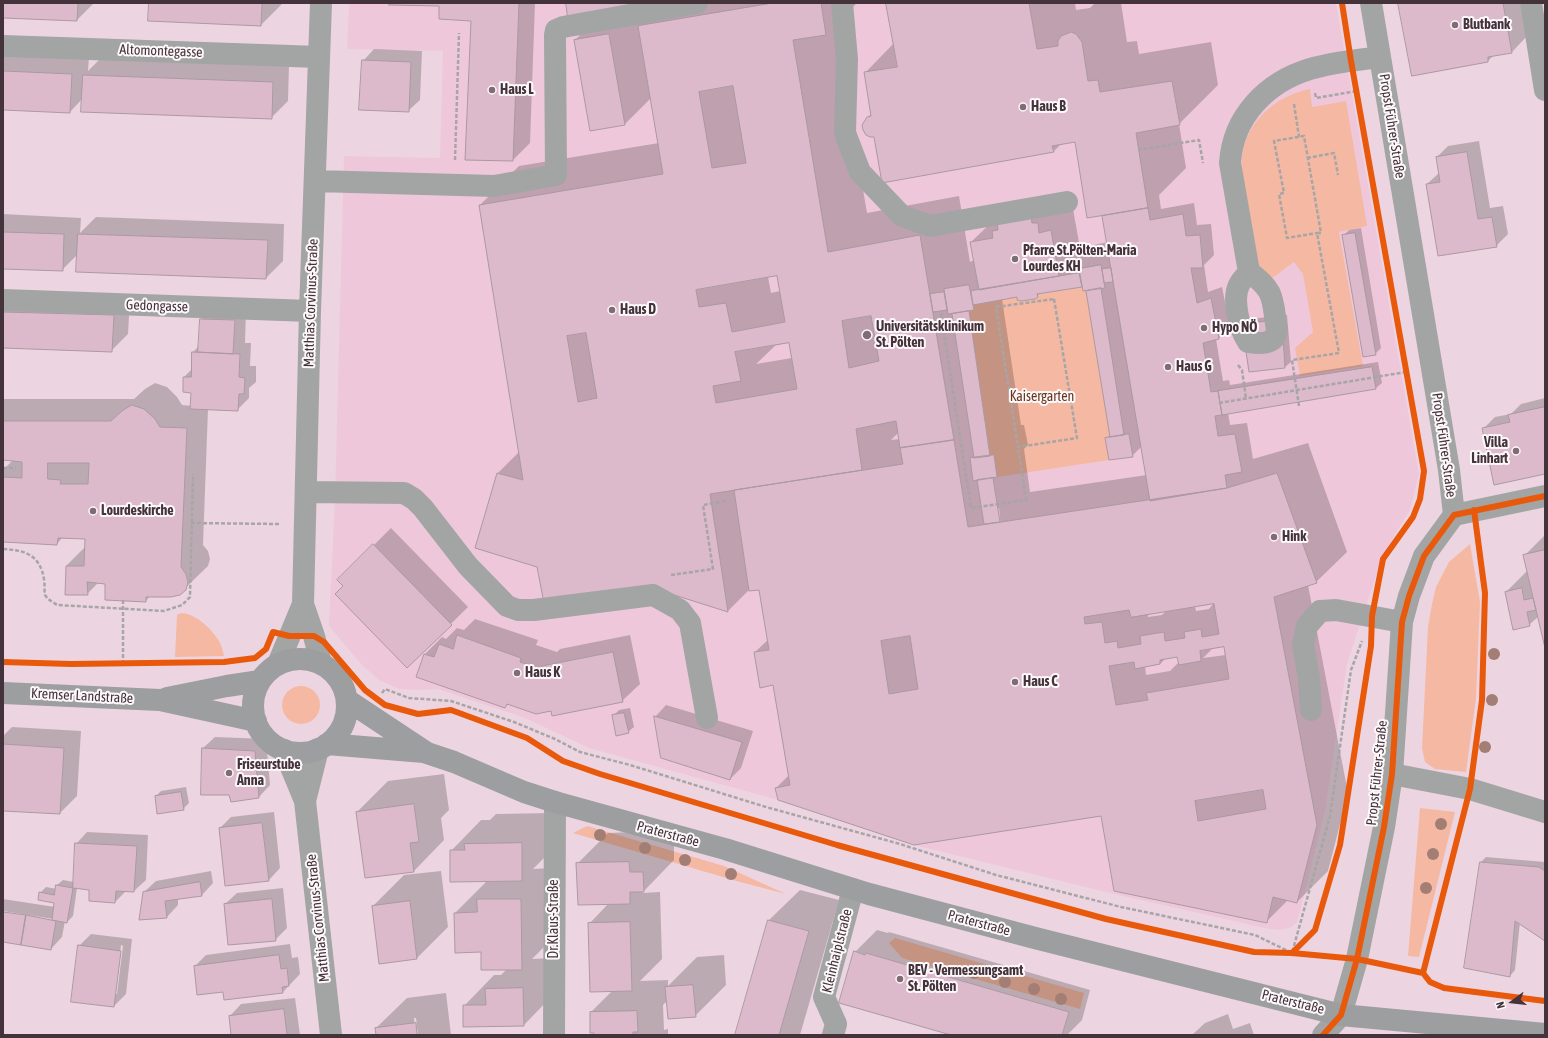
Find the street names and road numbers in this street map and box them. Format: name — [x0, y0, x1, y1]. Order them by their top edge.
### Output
street label: Altomontegasse — [119, 41, 203, 61]
street label: Propst Führer-Straße — [1375, 73, 1409, 179]
street label: Matthias Corvinus-Straße — [300, 238, 322, 368]
street label: Gedongasse — [126, 297, 188, 315]
street label: Propst Führer-Straße — [1428, 392, 1460, 498]
street label: Kremser Landstraße — [30, 685, 134, 707]
street label: Propst Führer-Straße — [1363, 720, 1391, 826]
street label: Praterstraße — [635, 818, 701, 850]
street label: Matthias Corvinus-Straße — [303, 853, 333, 983]
street label: Dr.Klaus-Straße — [546, 879, 562, 959]
street label: Kleinhaiplstraße — [818, 907, 856, 995]
street label: Praterstraße — [946, 907, 1012, 939]
street label: Praterstraße — [1260, 986, 1326, 1018]

